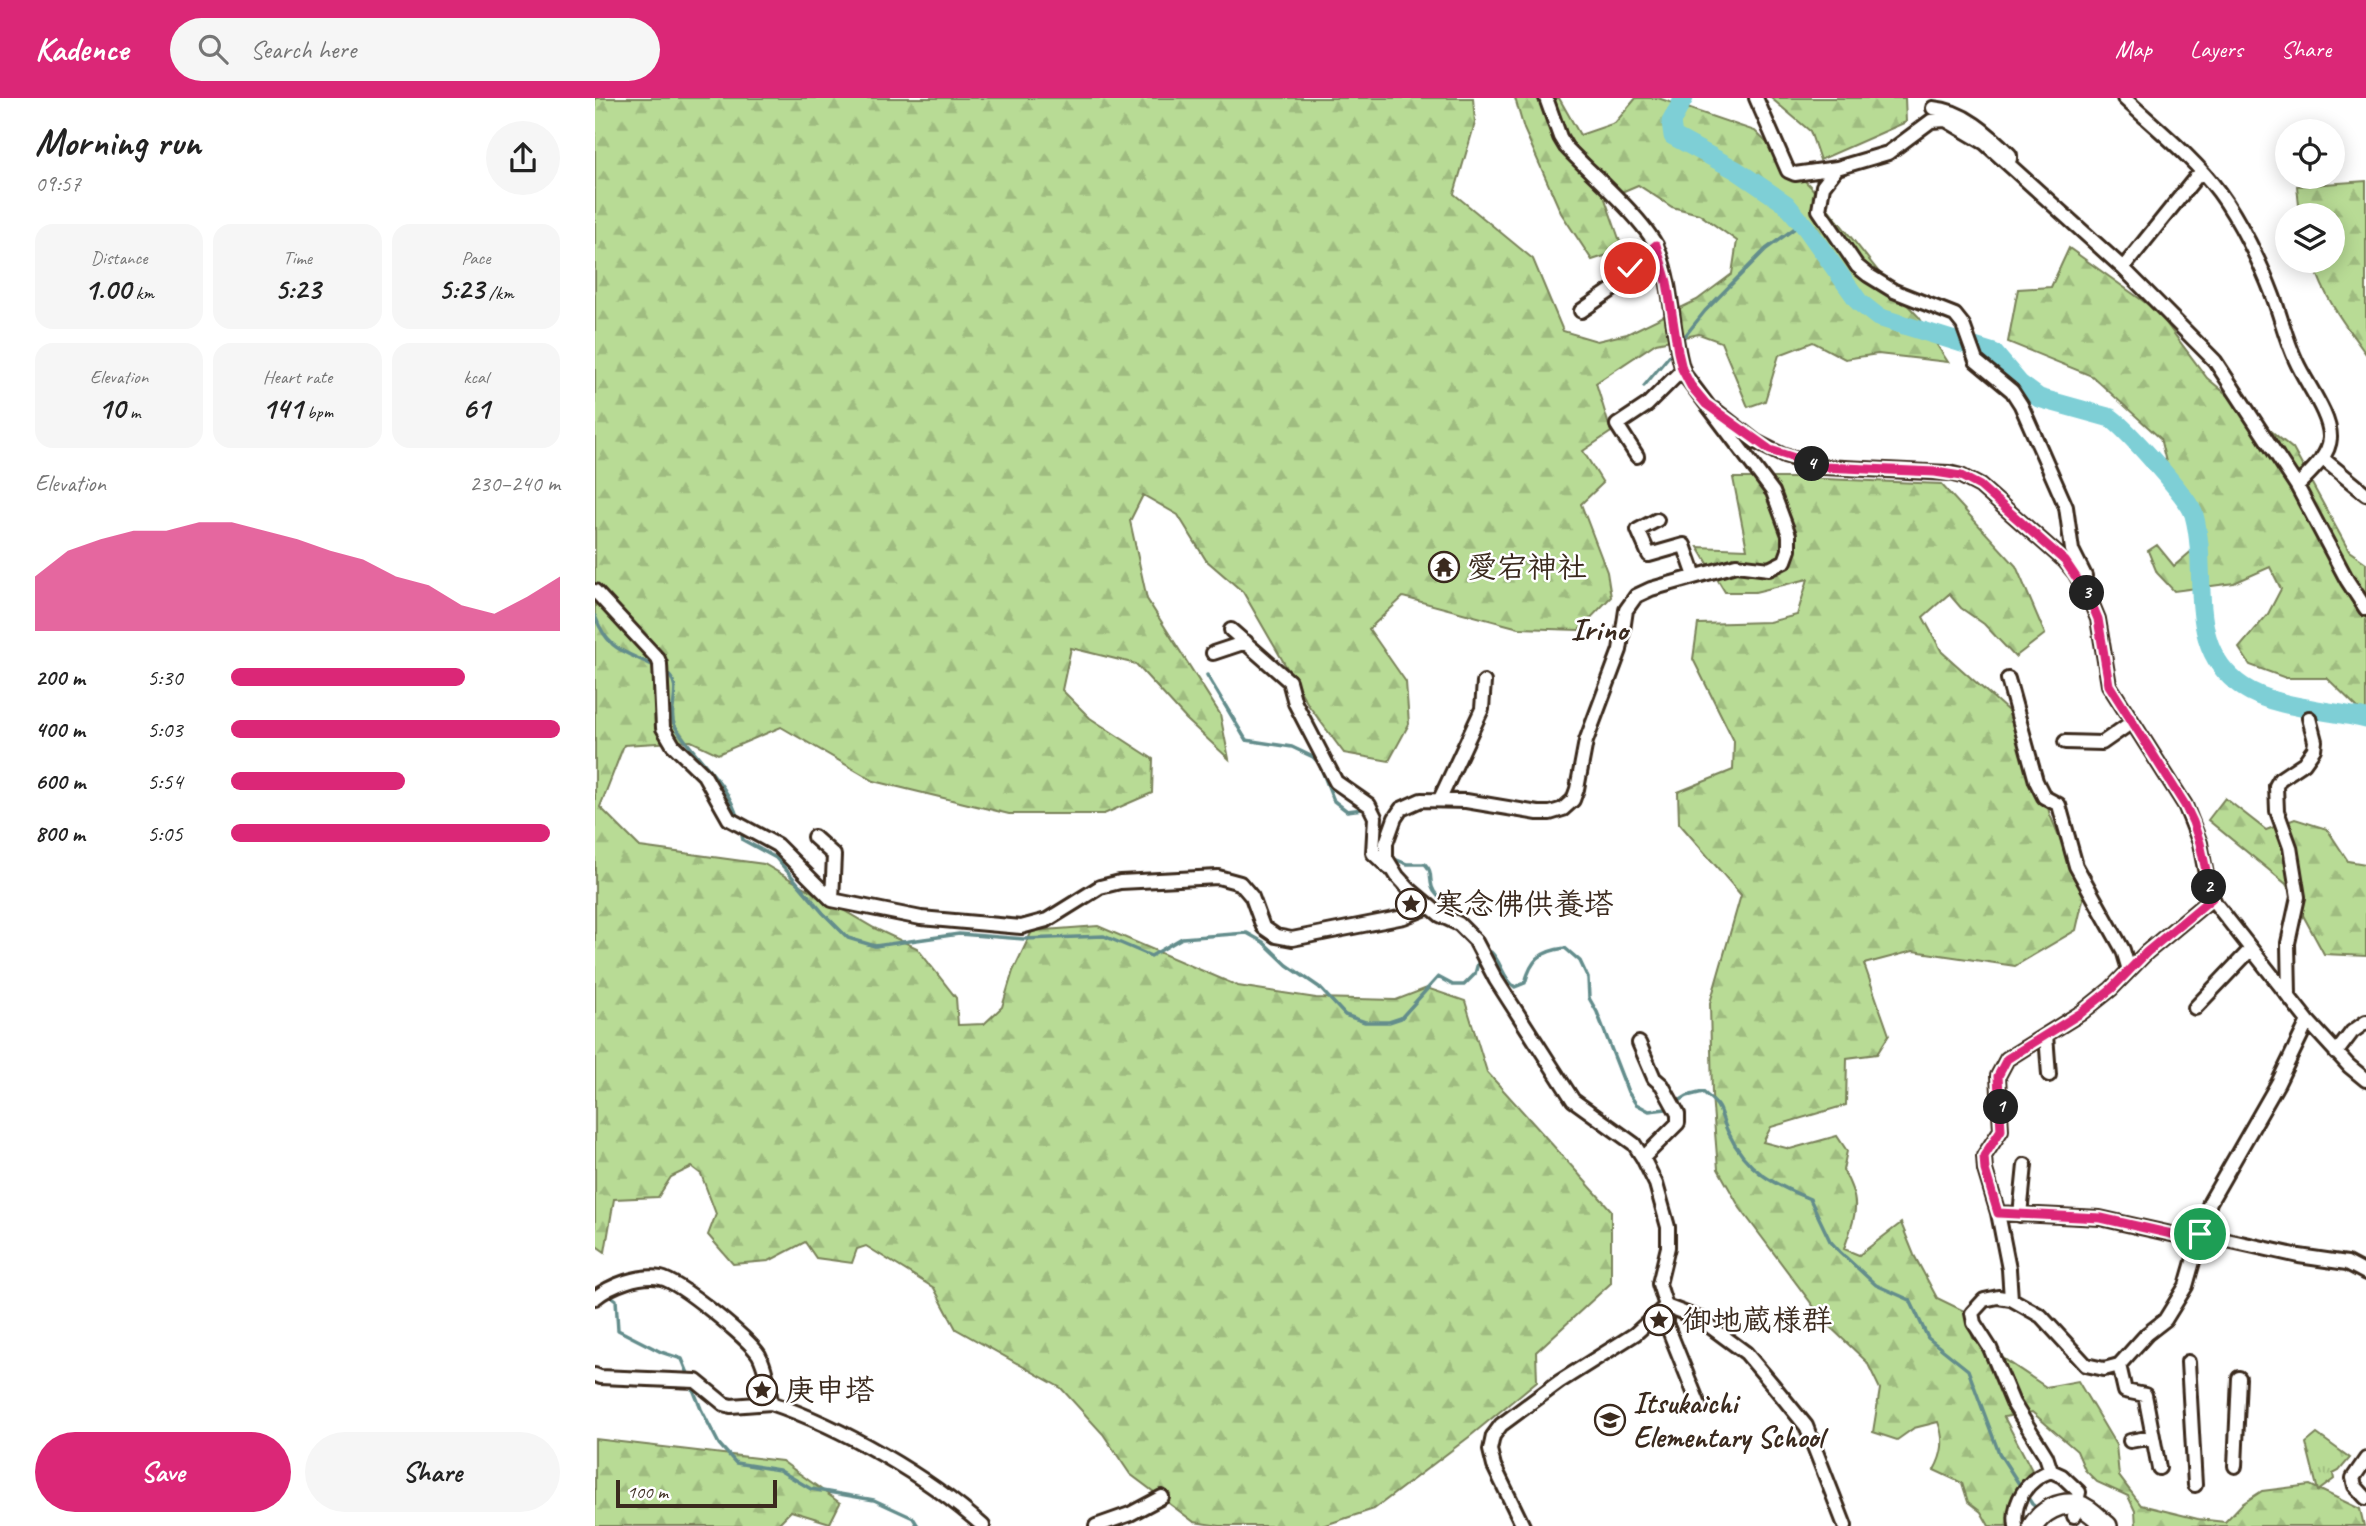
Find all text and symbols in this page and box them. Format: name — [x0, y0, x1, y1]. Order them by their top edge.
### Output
search box — [170, 18, 660, 81]
text: Kadence — [35, 28, 128, 70]
icon: search — [194, 30, 232, 68]
text: Search here — [250, 33, 356, 66]
text: Map — [2115, 34, 2152, 64]
text: Layers — [2190, 34, 2243, 64]
text: Share — [2281, 34, 2331, 64]
text: Morning run — [35, 119, 201, 166]
map controls — [2275, 119, 2345, 273]
button: locate — [2275, 119, 2345, 189]
button: share — [486, 121, 560, 195]
text: 09:57 — [35, 169, 81, 198]
button: layers — [2275, 203, 2345, 273]
pin — [1600, 238, 1660, 298]
text: Distance — [91, 246, 148, 270]
text: Time — [283, 246, 312, 270]
text: Pace — [461, 246, 490, 270]
icon: check — [1611, 249, 1649, 287]
text: 1.00 — [84, 270, 131, 308]
text: 5:23 — [275, 270, 320, 308]
text: 5:23 — [438, 270, 484, 308]
text: km — [131, 281, 154, 305]
text: /km — [484, 281, 514, 305]
text: Elevation — [90, 365, 148, 389]
text: Heart rate — [263, 365, 332, 389]
text: kcal — [463, 365, 488, 389]
text: 10 — [98, 389, 125, 427]
text: 141 — [262, 389, 302, 427]
text: 61 — [462, 389, 490, 427]
text: m — [125, 400, 140, 424]
text: bpm — [302, 400, 333, 424]
pin: 4 — [1795, 446, 1829, 482]
text: 4 — [1807, 451, 1816, 475]
text: Elevation — [35, 469, 106, 498]
text: 230–240 m — [469, 469, 560, 498]
place label: 愛宕神社 — [1467, 548, 1587, 586]
temple icon: 愛宕神社 — [1427, 550, 1461, 584]
pin: 3 — [2069, 575, 2105, 610]
text: 3 — [2082, 580, 2091, 604]
district label: Irino — [1571, 609, 1631, 650]
text: 200 m — [35, 663, 85, 692]
text: 5:30 — [147, 663, 183, 692]
text: 400 m — [35, 715, 85, 744]
text: 5:03 — [147, 715, 183, 744]
text: 600 m — [35, 767, 85, 796]
text: 5:54 — [147, 767, 183, 796]
text: 800 m — [35, 819, 85, 848]
text: 5:05 — [147, 819, 183, 848]
pin: 2 — [2191, 870, 2227, 904]
text: 2 — [2204, 874, 2213, 898]
place label: 寒念佛供養塔 — [1434, 885, 1614, 923]
place icon: 寒念佛供養塔 — [1394, 887, 1428, 921]
pin: 1 — [1983, 1090, 2019, 1124]
text: 1 — [1996, 1094, 2005, 1118]
pin — [2170, 1204, 2230, 1264]
icon: arrive — [2181, 1215, 2219, 1253]
place label: 御地蔵様群 — [1682, 1301, 1832, 1339]
place icon: 御地蔵様群 — [1642, 1303, 1676, 1337]
place label: 庚申塔 — [785, 1371, 875, 1409]
place icon: 庚申塔 — [745, 1373, 779, 1407]
place label: Itsukaichi Elementary School — [1633, 1384, 1829, 1456]
school or university icon: Itsukaichi Elementary School — [1593, 1403, 1627, 1437]
button: Save — [35, 1432, 291, 1512]
button: Share — [305, 1432, 560, 1512]
scale bar — [616, 1477, 777, 1509]
text: 100 m — [627, 1480, 668, 1504]

